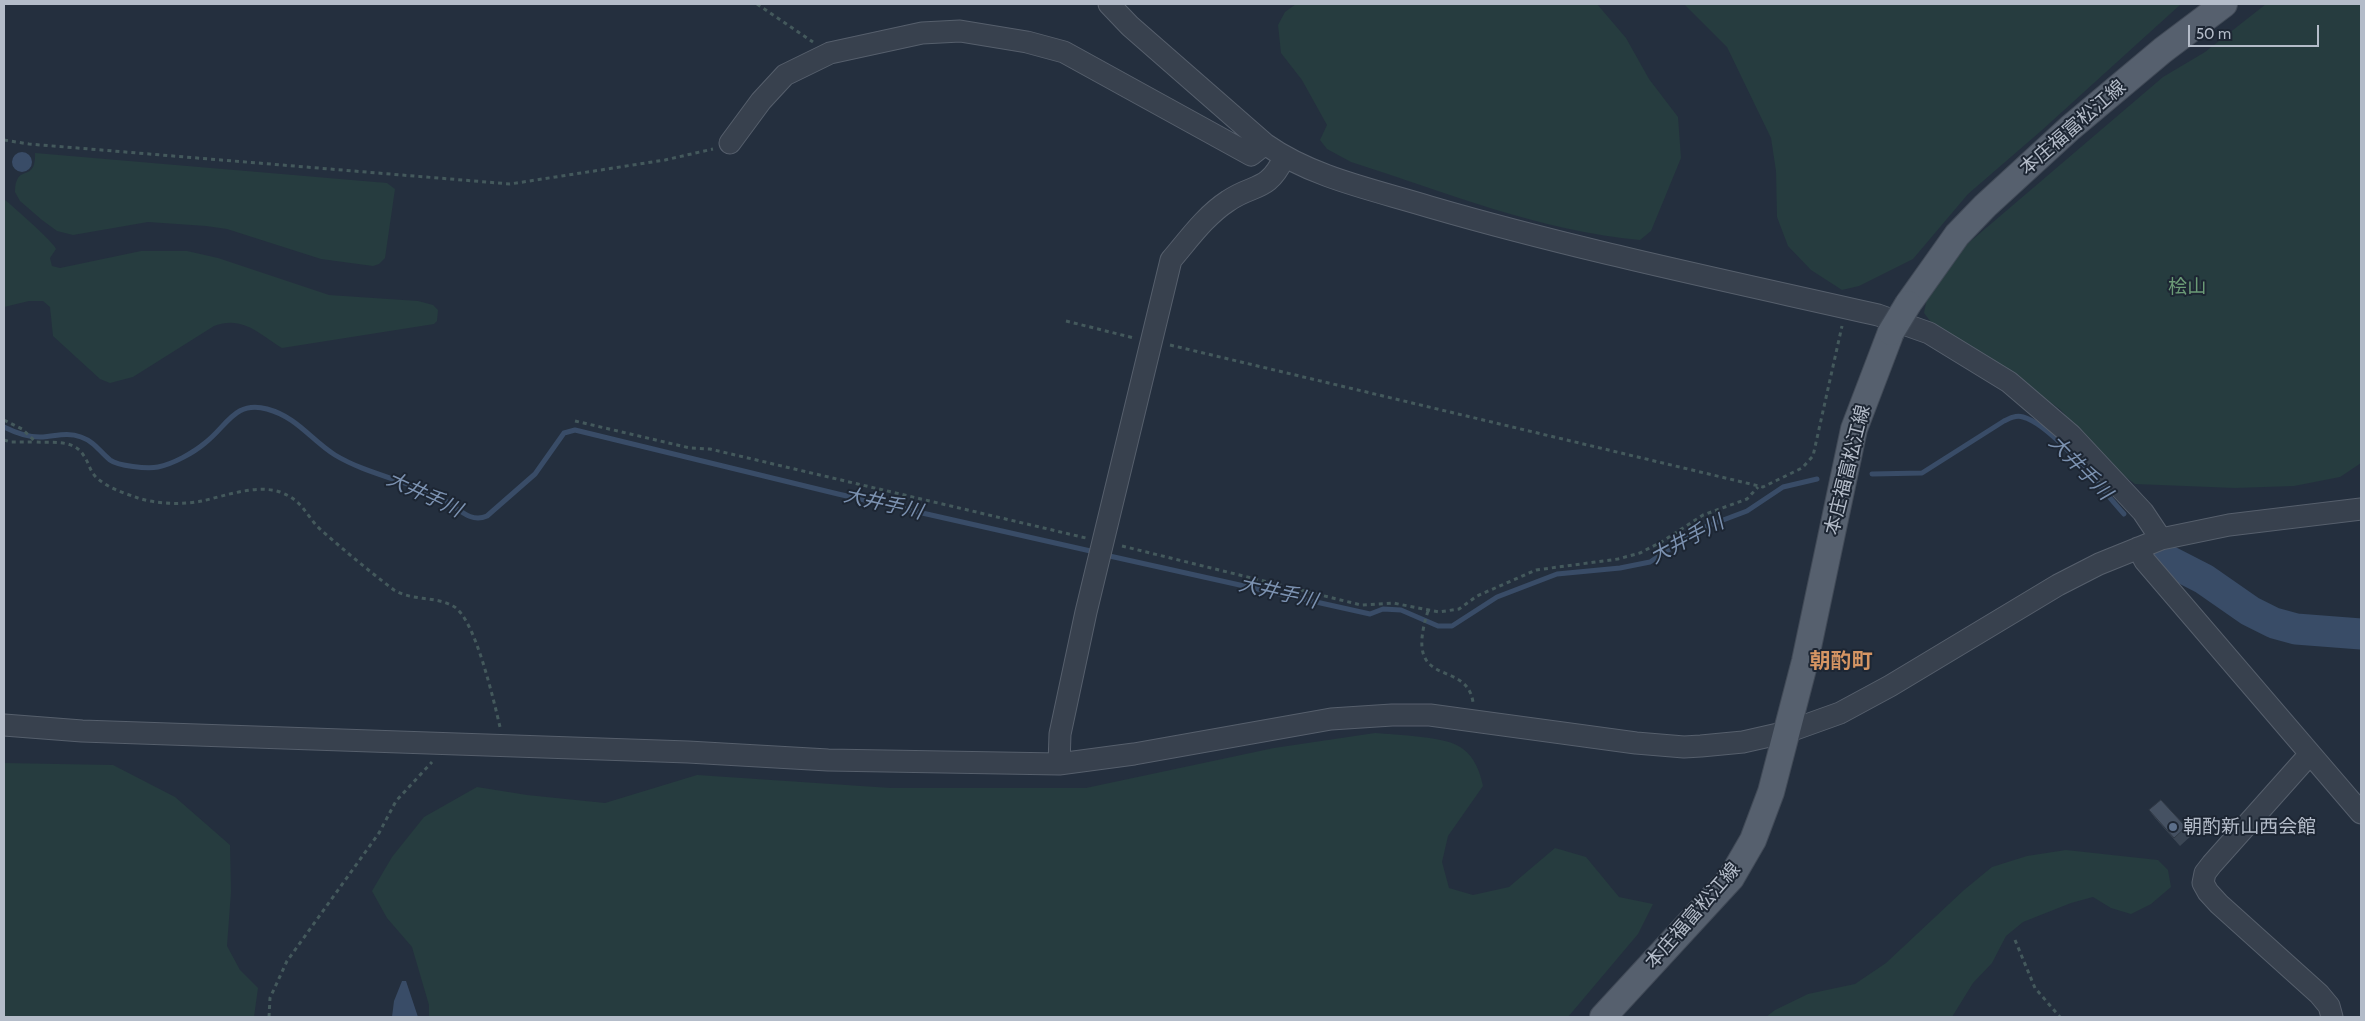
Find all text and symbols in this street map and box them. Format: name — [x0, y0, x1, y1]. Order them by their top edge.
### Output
scale bar — [2190, 15, 2321, 47]
text: 50 m — [2196, 25, 2231, 43]
street label: 本庄福富松江線 — [2015, 76, 2131, 180]
park label: 桧山 — [2168, 276, 2206, 298]
street label: 本庄福富松江線 — [1821, 403, 1875, 537]
water label: 大井手川 — [2044, 431, 2116, 505]
water label: 大井手川 — [383, 467, 465, 523]
water label: 大井手川 — [841, 483, 925, 525]
water label: 大井手川 — [1646, 511, 1728, 569]
water label: 大井手川 — [1236, 572, 1320, 614]
district label: 朝酌町 — [1810, 649, 1872, 675]
place label: 朝酌新山西会館 — [2183, 816, 2316, 838]
marker: 朝酌新山西会館 — [2167, 821, 2179, 833]
street label: 本庄福富松江線 — [1641, 858, 1745, 974]

